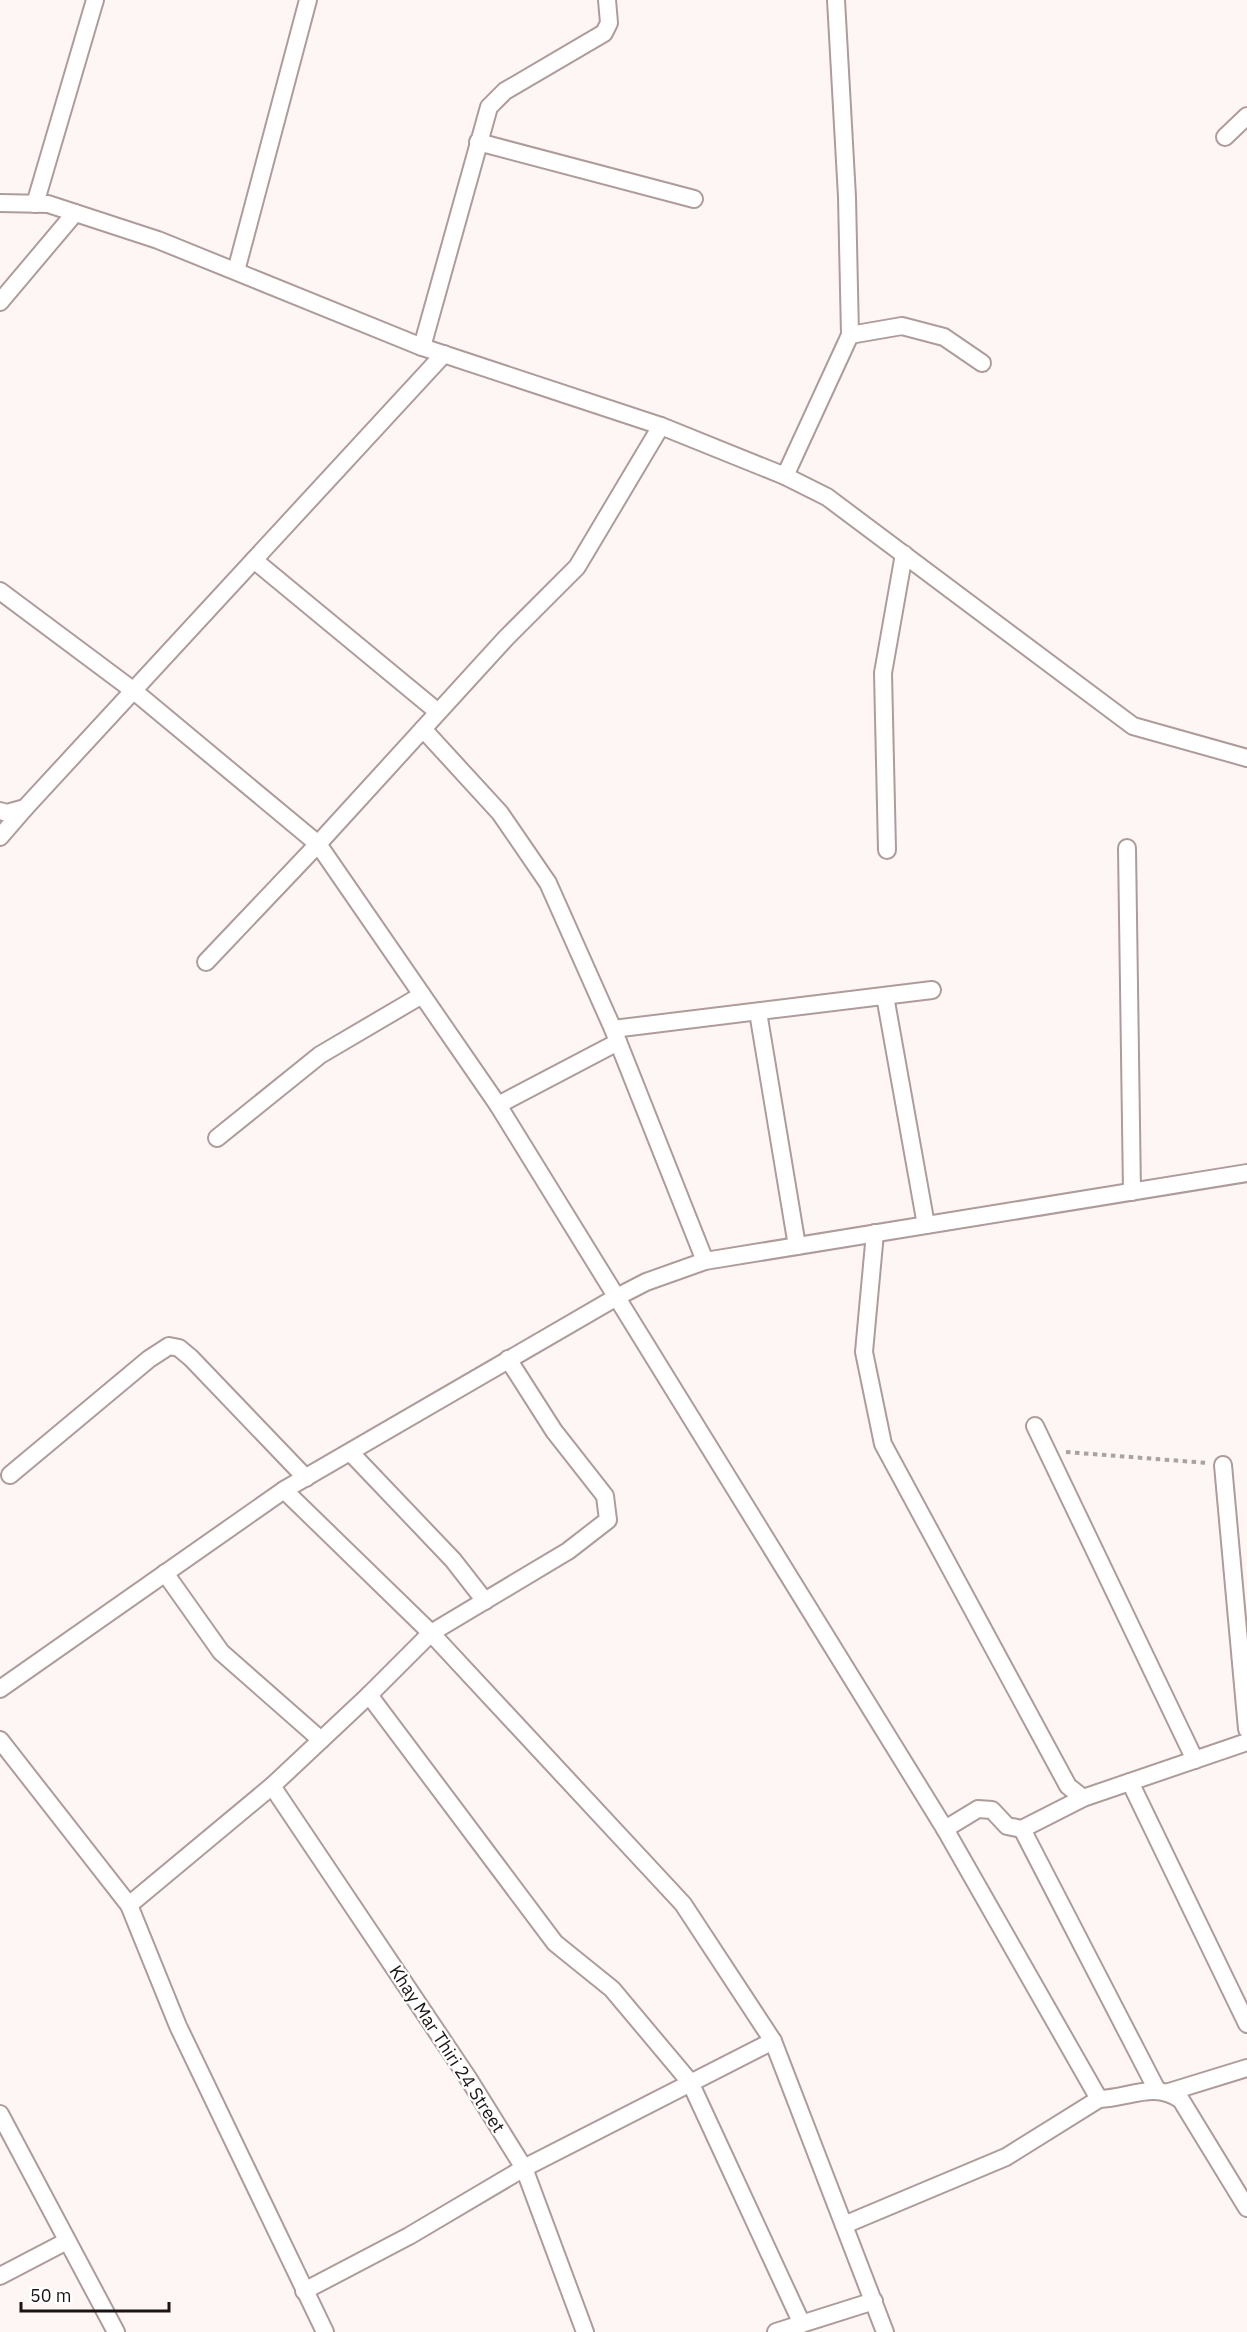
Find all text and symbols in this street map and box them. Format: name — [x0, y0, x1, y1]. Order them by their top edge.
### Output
street label: Khay Mar Thiri 24 Street — [385, 1961, 510, 2137]
scale bar — [21, 2275, 170, 2313]
text: 50 m — [30, 2284, 72, 2307]

